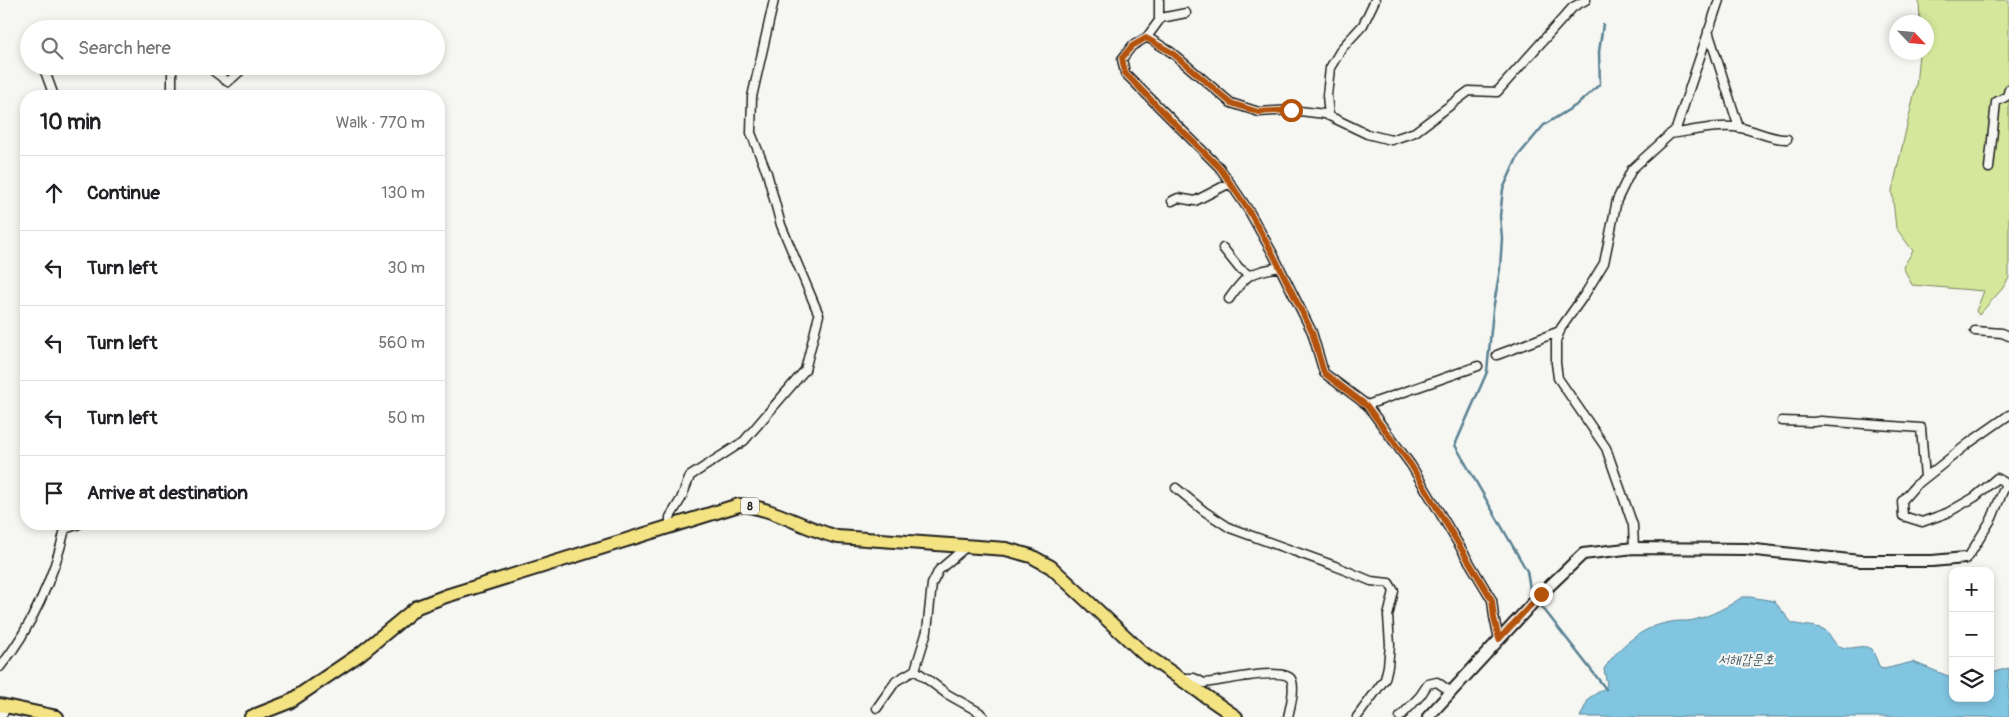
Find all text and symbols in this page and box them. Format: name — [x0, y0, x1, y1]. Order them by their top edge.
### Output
north arrow — [1889, 15, 1934, 60]
search box — [20, 20, 445, 75]
icon: search — [38, 34, 66, 62]
text: Search here — [78, 36, 171, 60]
route start — [1280, 99, 1303, 122]
text: 10 min — [40, 109, 101, 136]
text: Walk · 770 m — [336, 113, 425, 133]
icon: ahead — [40, 179, 68, 207]
text: Continue — [87, 181, 160, 205]
text: 130 m — [381, 183, 425, 203]
icon: left — [40, 254, 68, 282]
text: Turn left — [87, 256, 157, 280]
text: 30 m — [387, 258, 425, 278]
icon: left — [40, 329, 68, 357]
text: Turn left — [87, 331, 157, 355]
text: 560 m — [378, 333, 425, 353]
icon: left — [40, 404, 68, 432]
text: Turn left — [87, 406, 157, 430]
text: 50 m — [388, 408, 425, 428]
icon: arrive — [40, 479, 68, 507]
text: Arrive at destination — [87, 481, 248, 505]
road number: 8 — [741, 498, 759, 514]
map controls — [1949, 567, 1994, 702]
button: + — [1949, 567, 1994, 612]
route end — [1530, 583, 1553, 606]
button: − — [1949, 612, 1994, 657]
water label: 서해갑문호 — [1718, 651, 1774, 668]
button: layers — [1949, 657, 1994, 702]

